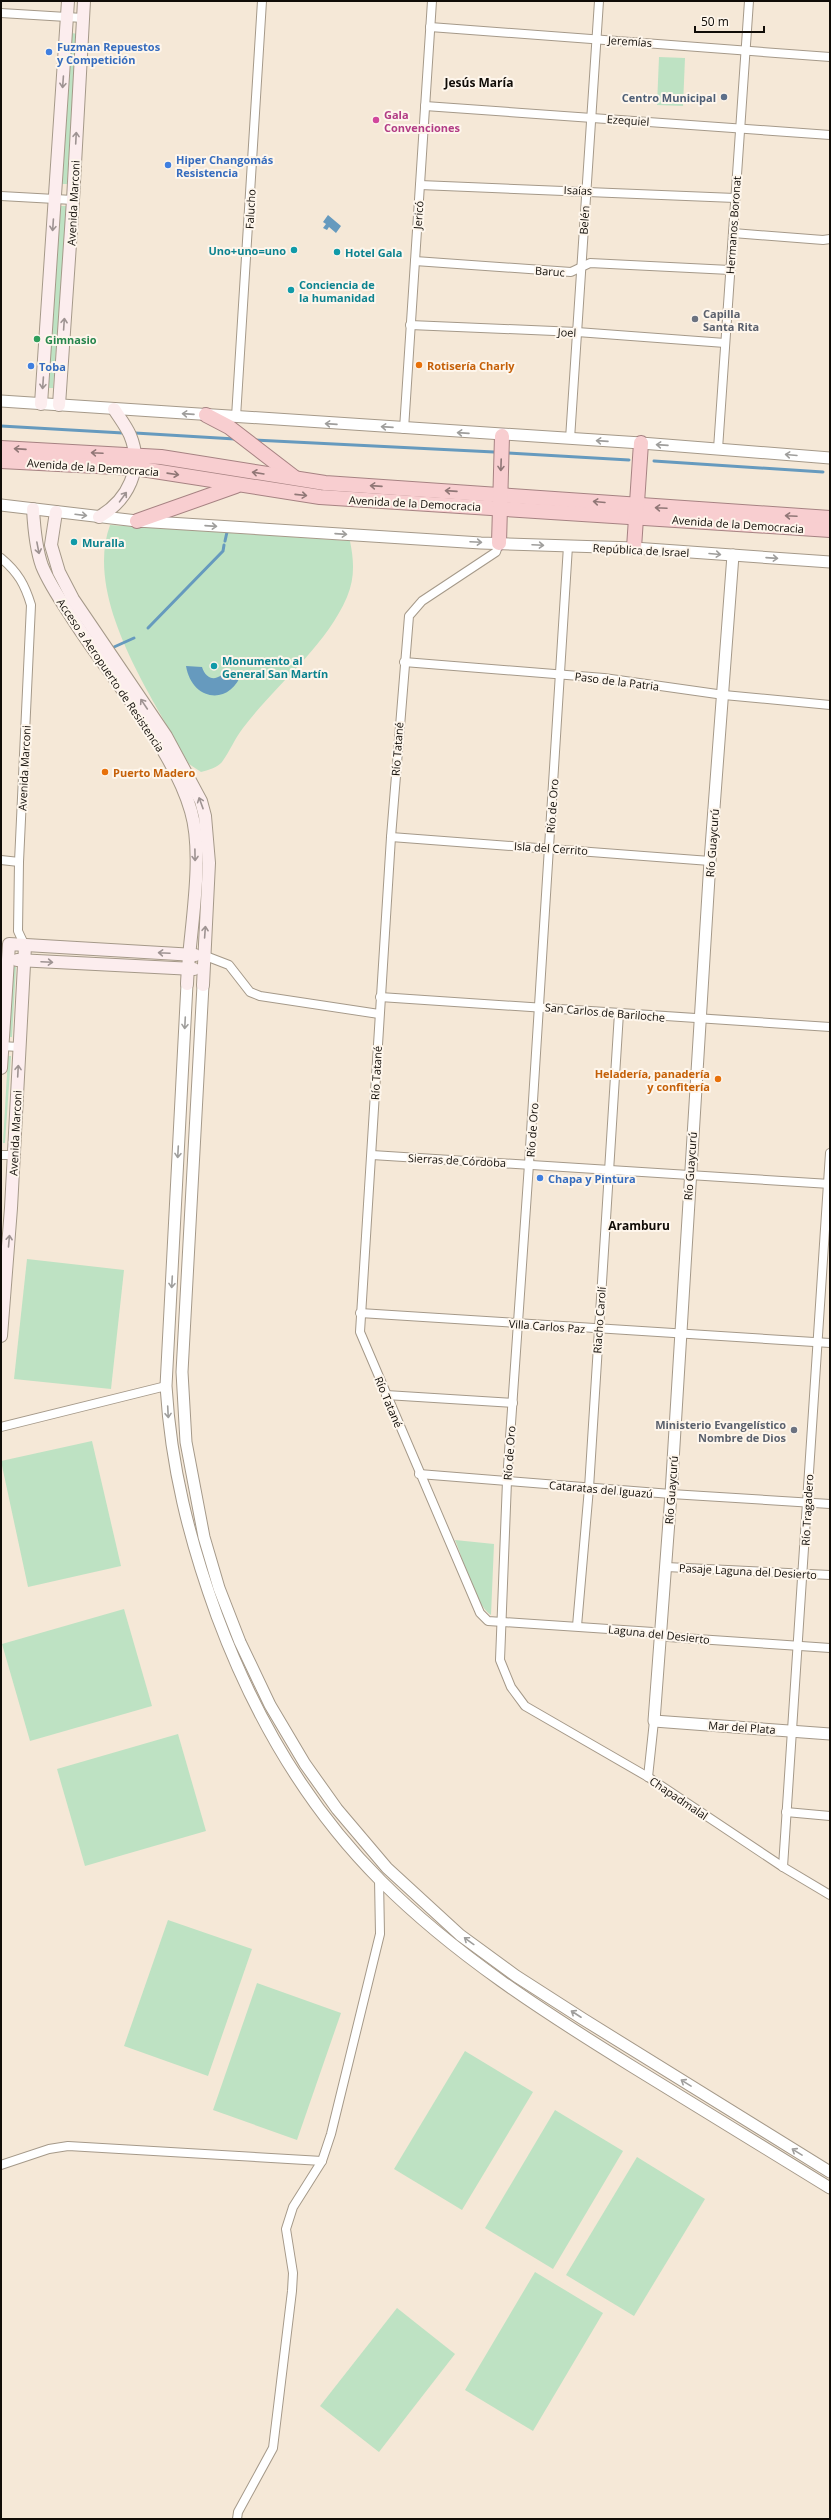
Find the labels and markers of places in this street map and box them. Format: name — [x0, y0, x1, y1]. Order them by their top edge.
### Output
place label: Fuzman Repuestos y Competición — [57, 39, 161, 67]
marker: Fuzman Repuestos y Competición — [44, 47, 54, 57]
place label: Centro Municipal — [622, 90, 716, 105]
marker: Centro Municipal — [719, 92, 729, 102]
place label: Gala Convenciones — [384, 107, 461, 135]
marker: Gala Convenciones — [371, 115, 381, 125]
place label: Hiper Changomás Resistencia — [176, 152, 274, 180]
marker: Hiper Changomás Resistencia — [163, 160, 173, 170]
place label: Uno+uno=uno — [209, 243, 286, 258]
marker: Uno+uno=uno — [289, 245, 299, 255]
place label: Hotel Gala — [345, 245, 402, 260]
marker: Hotel Gala — [332, 247, 342, 257]
place label: Conciencia de la humanidad — [299, 277, 375, 305]
marker: Conciencia de la humanidad — [286, 285, 296, 295]
place label: Capilla Santa Rita — [703, 306, 759, 334]
marker: Capilla Santa Rita — [690, 314, 700, 324]
place label: Gimnasio — [45, 332, 97, 347]
marker: Gimnasio — [32, 334, 42, 344]
place label: Rotisería Charly — [427, 358, 515, 373]
place label: Toba — [39, 359, 66, 374]
marker: Rotisería Charly — [414, 360, 424, 370]
marker: Toba — [26, 361, 36, 371]
place label: Muralla — [82, 535, 125, 550]
marker: Muralla — [69, 537, 79, 547]
place label: Monumento al General San Martín — [222, 653, 328, 681]
marker: Monumento al General San Martín — [209, 661, 219, 671]
place label: Puerto Madero — [113, 765, 196, 780]
marker: Puerto Madero — [100, 767, 110, 777]
place label: Heladería, panadería y confitería — [595, 1066, 710, 1094]
marker: Heladería, panadería y confitería — [713, 1074, 723, 1084]
place label: Chapa y Pintura — [548, 1171, 636, 1186]
marker: Chapa y Pintura — [535, 1173, 545, 1183]
place label: Ministerio Evangelístico Nombre de Dios — [655, 1417, 787, 1445]
marker: Ministerio Evangelístico Nombre de Dios — [789, 1425, 799, 1435]

